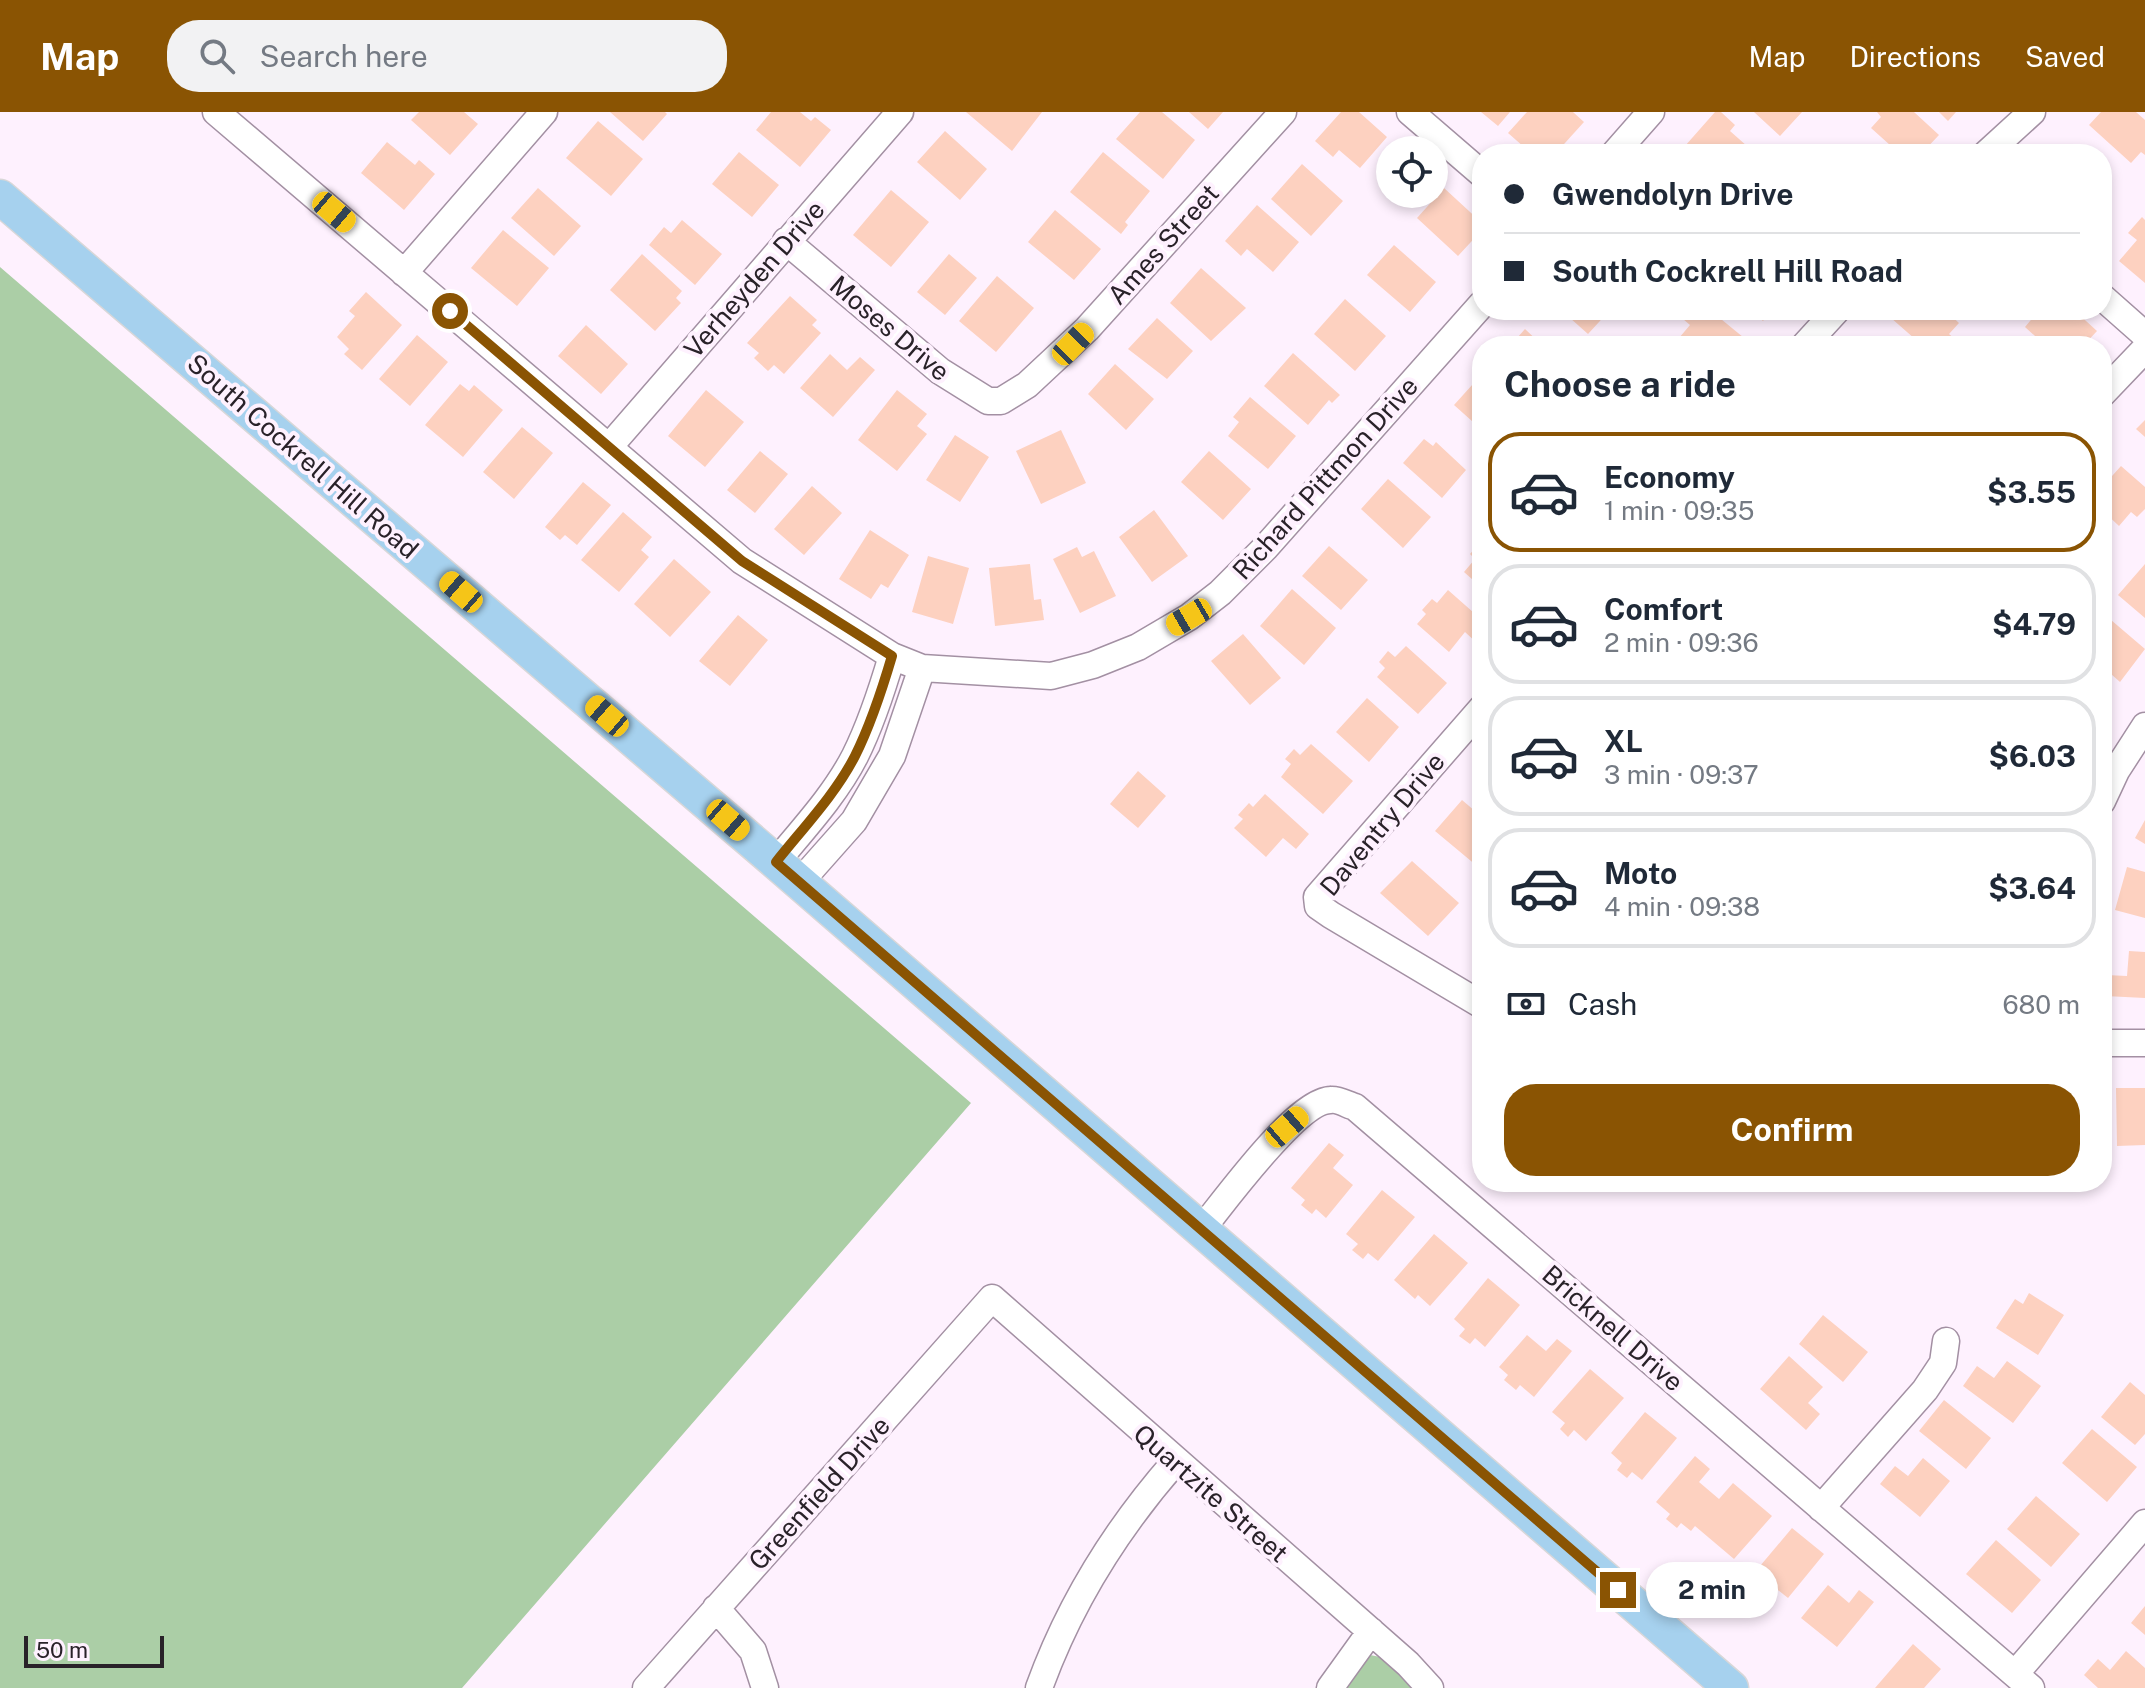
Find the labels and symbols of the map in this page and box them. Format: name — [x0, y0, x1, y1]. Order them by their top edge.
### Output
street label: Ames Street — [1101, 178, 1225, 310]
car — [308, 187, 360, 237]
street label: Verheyden Drive — [677, 194, 831, 364]
street label: Moses Drive — [824, 269, 956, 387]
route start — [432, 293, 468, 329]
car — [1048, 318, 1098, 370]
street label: South Cockrell Hill Road — [181, 347, 425, 565]
street label: Richard Pittmon Drive — [1226, 370, 1424, 586]
car — [435, 567, 487, 617]
car — [1162, 595, 1216, 639]
car — [581, 691, 633, 741]
street label: Daventry Drive — [1313, 746, 1451, 902]
car — [702, 795, 754, 845]
car — [1261, 1102, 1313, 1152]
street label: Bricknell Drive — [1536, 1258, 1690, 1398]
street label: Greenfield Drive — [742, 1410, 896, 1576]
street label: Quartzite Street — [1128, 1418, 1294, 1568]
callout: 2 min — [1646, 1562, 1778, 1618]
route end — [1600, 1572, 1636, 1608]
scale bar — [24, 1632, 164, 1668]

